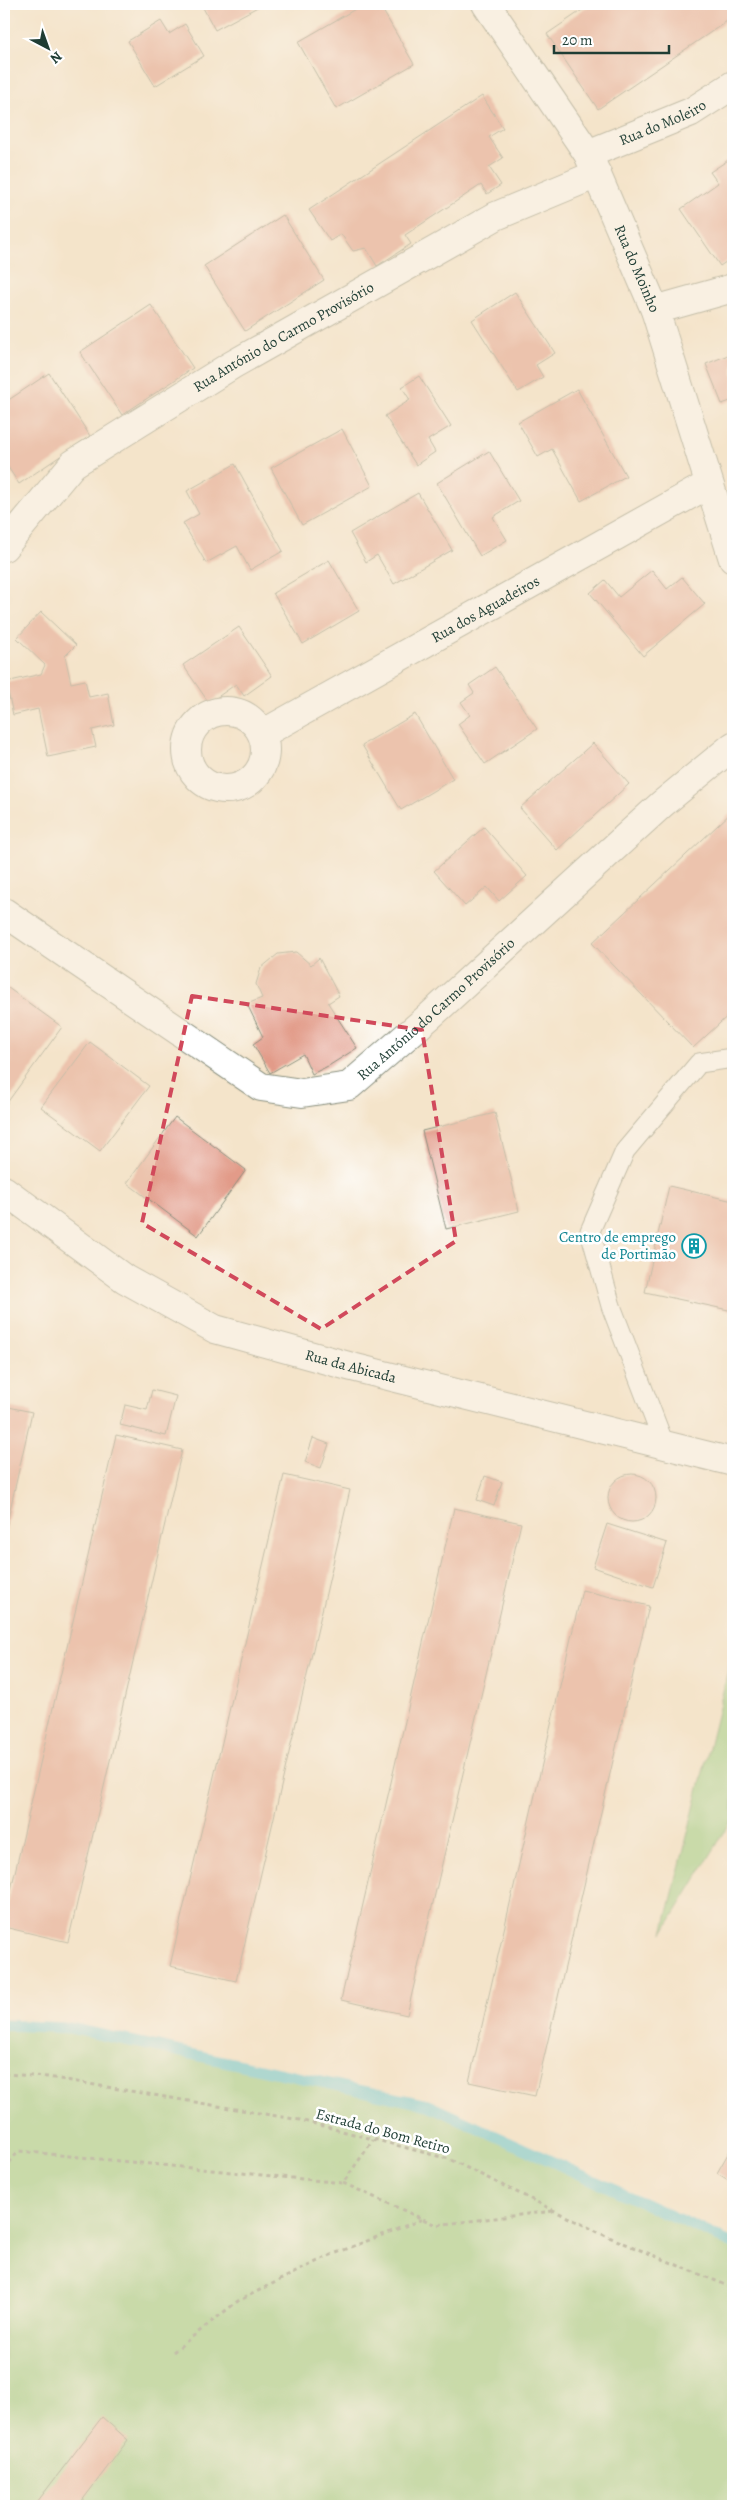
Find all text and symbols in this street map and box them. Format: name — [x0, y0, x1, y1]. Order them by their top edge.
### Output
north arrow — [22, 22, 72, 72]
scale bar — [554, 22, 670, 54]
text: 20 m — [562, 30, 593, 50]
text: N — [46, 47, 66, 68]
street label: Rua do Moleiro — [616, 95, 710, 150]
street label: Rua do Moinho — [610, 222, 665, 315]
street label: Rua António do Carmo Provisório — [189, 277, 378, 397]
street label: Rua dos Aguadeiros — [428, 571, 543, 647]
street label: Rua António do Carmo Provisório — [353, 933, 519, 1085]
place label: Centro de emprego de Portimão — [559, 1227, 676, 1264]
building icon: Centro de emprego de Portimão — [681, 1233, 707, 1259]
street label: Rua da Abicada — [303, 1345, 398, 1388]
street label: Estrada do Bom Retiro — [314, 2103, 452, 2159]

